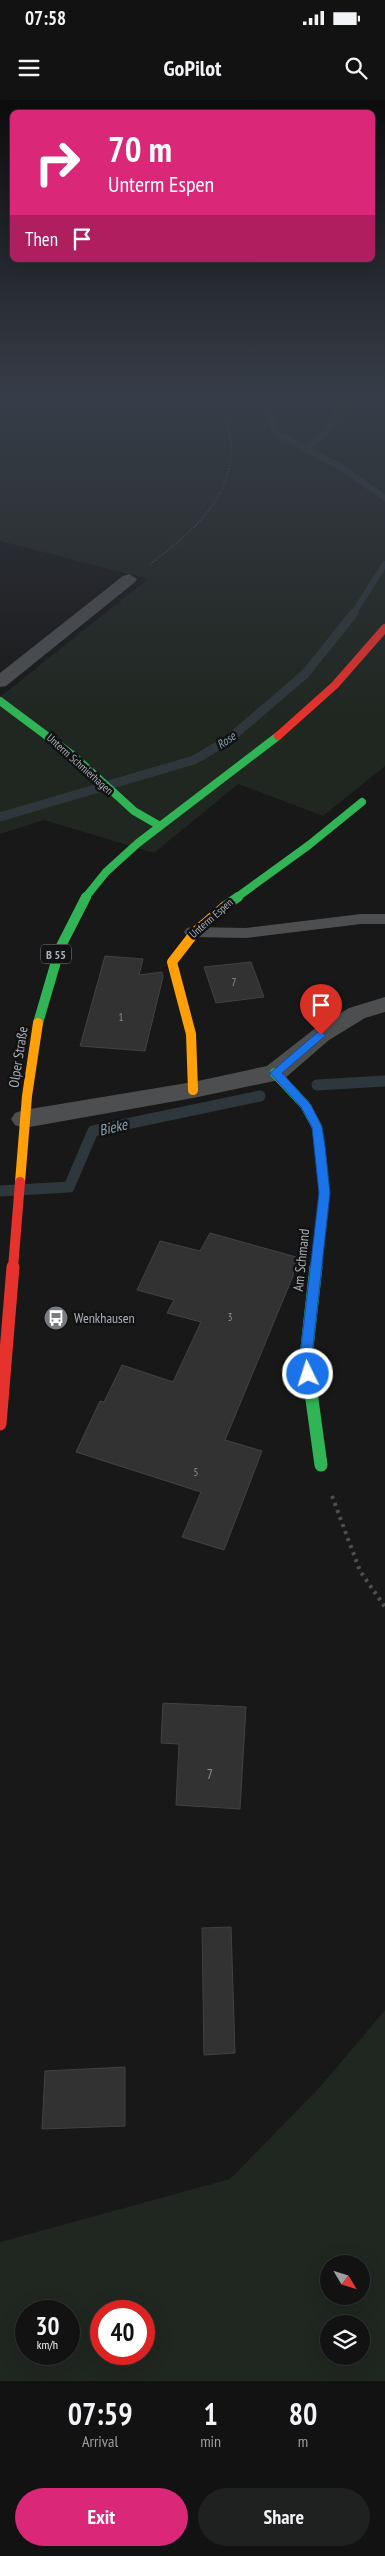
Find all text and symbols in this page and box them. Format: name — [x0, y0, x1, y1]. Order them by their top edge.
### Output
text: 07:58 — [25, 6, 66, 30]
icon: menu — [15, 54, 43, 82]
text: GoPilot — [164, 54, 221, 82]
icon: search — [342, 54, 370, 82]
text: 70 m — [108, 126, 172, 172]
icon: right — [25, 130, 90, 195]
text: Unterm Espen — [108, 170, 214, 198]
icon: arrive — [68, 225, 96, 253]
text: Then — [25, 227, 58, 251]
water label: Rose — [214, 728, 239, 752]
street label: Unterm Schmierhagen — [44, 731, 116, 798]
street label: Unterm Espen — [186, 895, 236, 941]
road number: B 55 — [41, 944, 71, 964]
house number: 7 — [232, 975, 237, 989]
pin — [300, 984, 342, 1035]
icon: arrive — [307, 991, 335, 1019]
house number: 1 — [119, 1010, 124, 1024]
street label: Olper Straße — [4, 1025, 32, 1089]
water label: Bieke — [97, 1114, 130, 1140]
street label: Am Schmand — [289, 1228, 313, 1292]
bus stop icon: Wenkhausen — [43, 1305, 69, 1331]
place label: Wenkhausen — [74, 1309, 135, 1327]
house number: 3 — [228, 1310, 233, 1324]
position arrow — [281, 1347, 333, 1399]
house number: 5 — [194, 1465, 199, 1479]
house number: 7 — [207, 1765, 213, 1783]
north arrow — [320, 2255, 370, 2305]
map controls — [320, 2255, 370, 2365]
speed limit sign: 40 — [90, 2300, 155, 2365]
text: 30 — [36, 2310, 59, 2342]
button: layers — [320, 2315, 370, 2365]
text: km/h — [37, 2337, 58, 2352]
text: 07:59 — [68, 2394, 133, 2433]
text: 1 — [203, 2394, 218, 2433]
text: 80 — [289, 2394, 317, 2433]
text: Arrival — [82, 2431, 118, 2451]
text: min — [200, 2431, 221, 2451]
text: m — [298, 2431, 308, 2451]
button: Exit — [15, 2488, 188, 2546]
button: Share — [198, 2488, 370, 2546]

